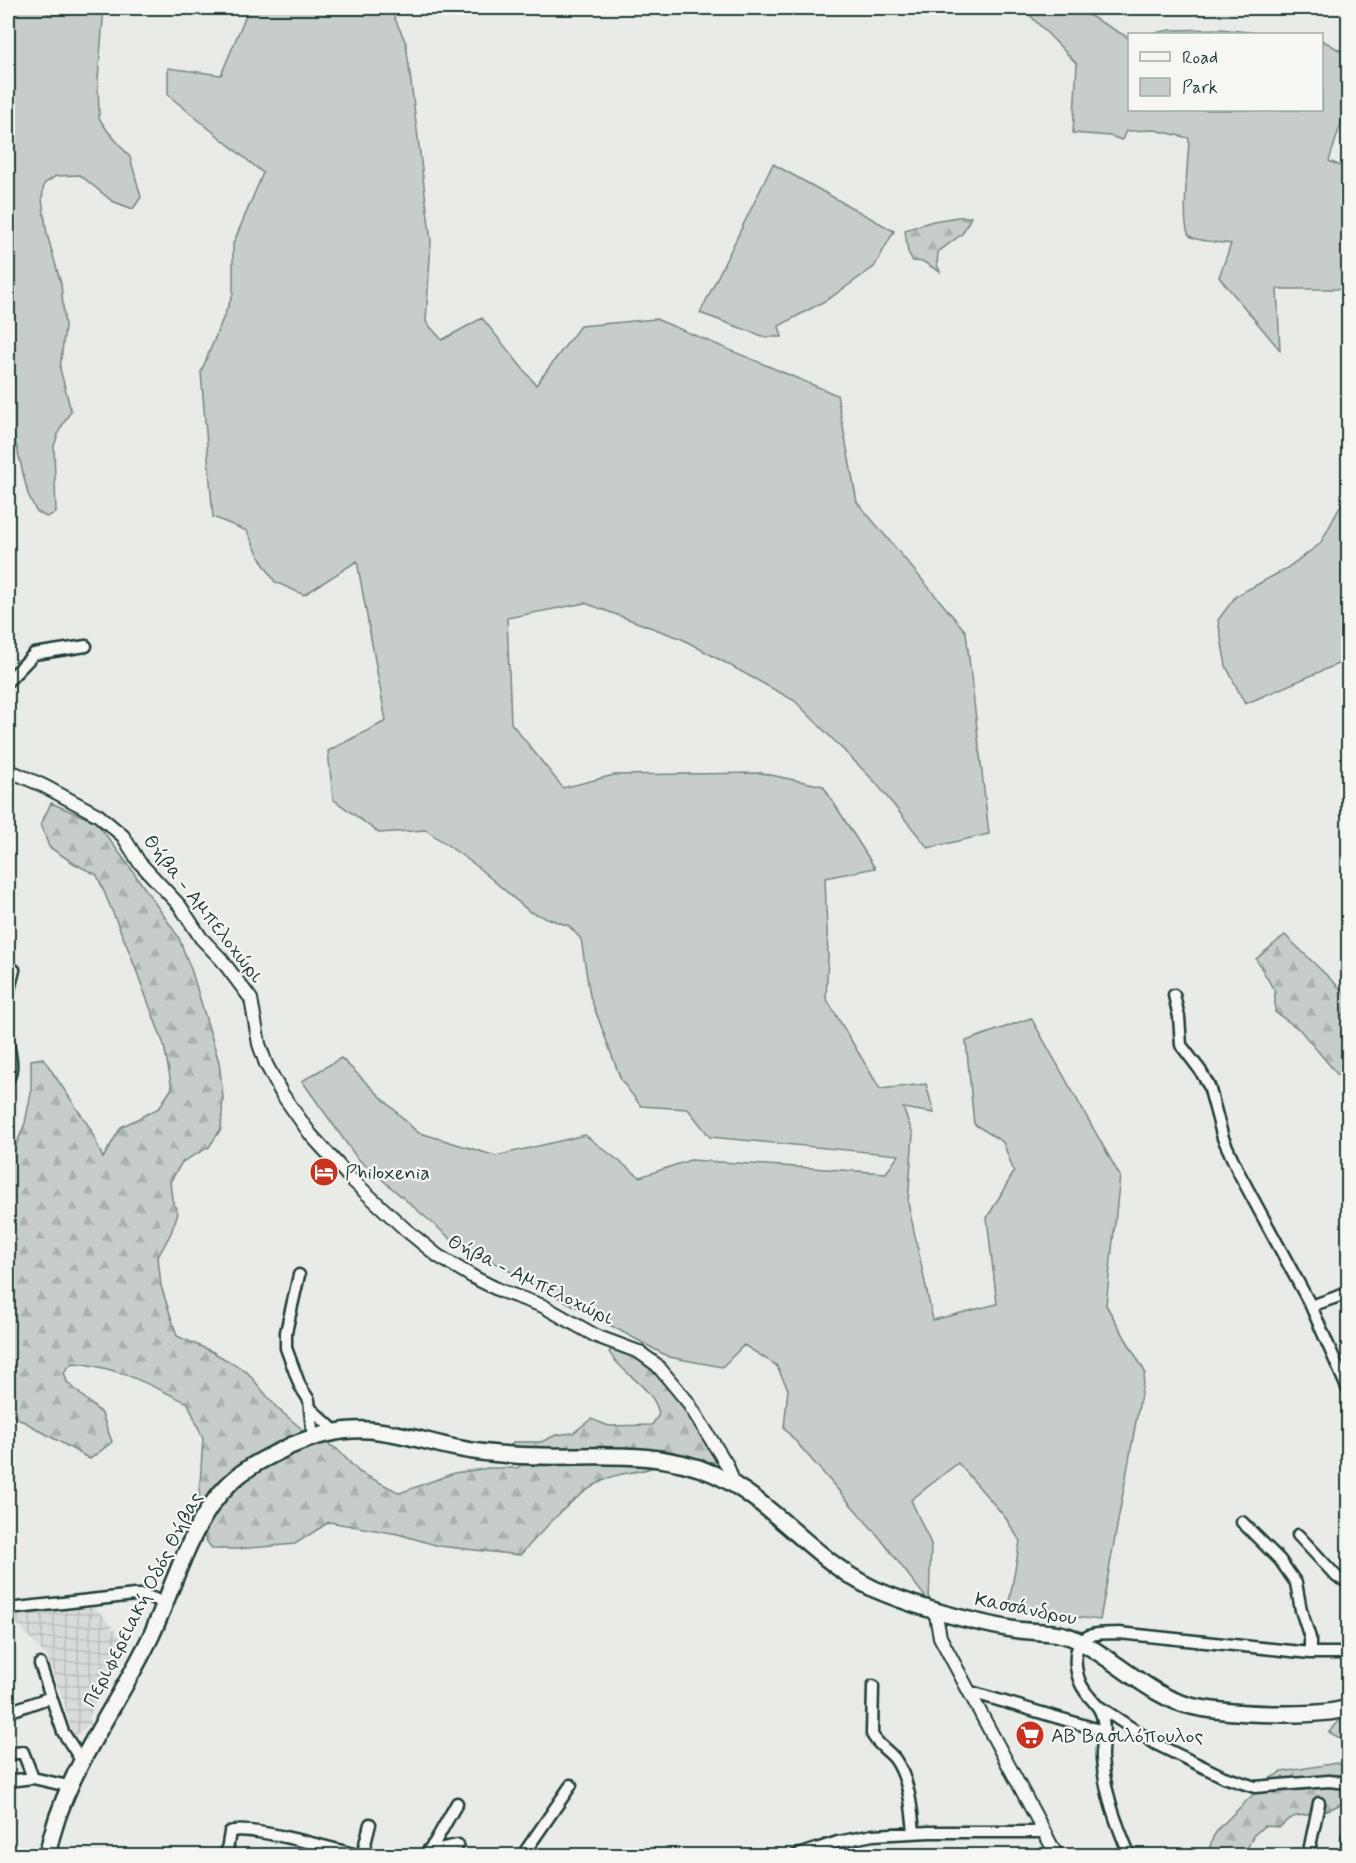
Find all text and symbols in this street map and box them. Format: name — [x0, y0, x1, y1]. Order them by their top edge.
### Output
legend — [1128, 33, 1323, 111]
text: Road — [1182, 46, 1218, 70]
text: Park — [1182, 76, 1218, 100]
street label: Θήβα - Αμπελοχώρι — [136, 829, 270, 990]
hotel icon: Philoxenia — [308, 1156, 340, 1188]
place label: Philoxenia — [345, 1160, 430, 1187]
street label: Θήβα - Αμπελοχώρι — [443, 1228, 619, 1333]
street label: Περιφερειακή Οδός Θήβας — [77, 1487, 210, 1712]
street label: Κασσάνδρου — [972, 1586, 1079, 1633]
supermarket icon: ΑΒ Βασιλόπουλος — [1014, 1719, 1046, 1751]
place label: ΑΒ Βασιλόπουλος — [1051, 1723, 1204, 1750]

